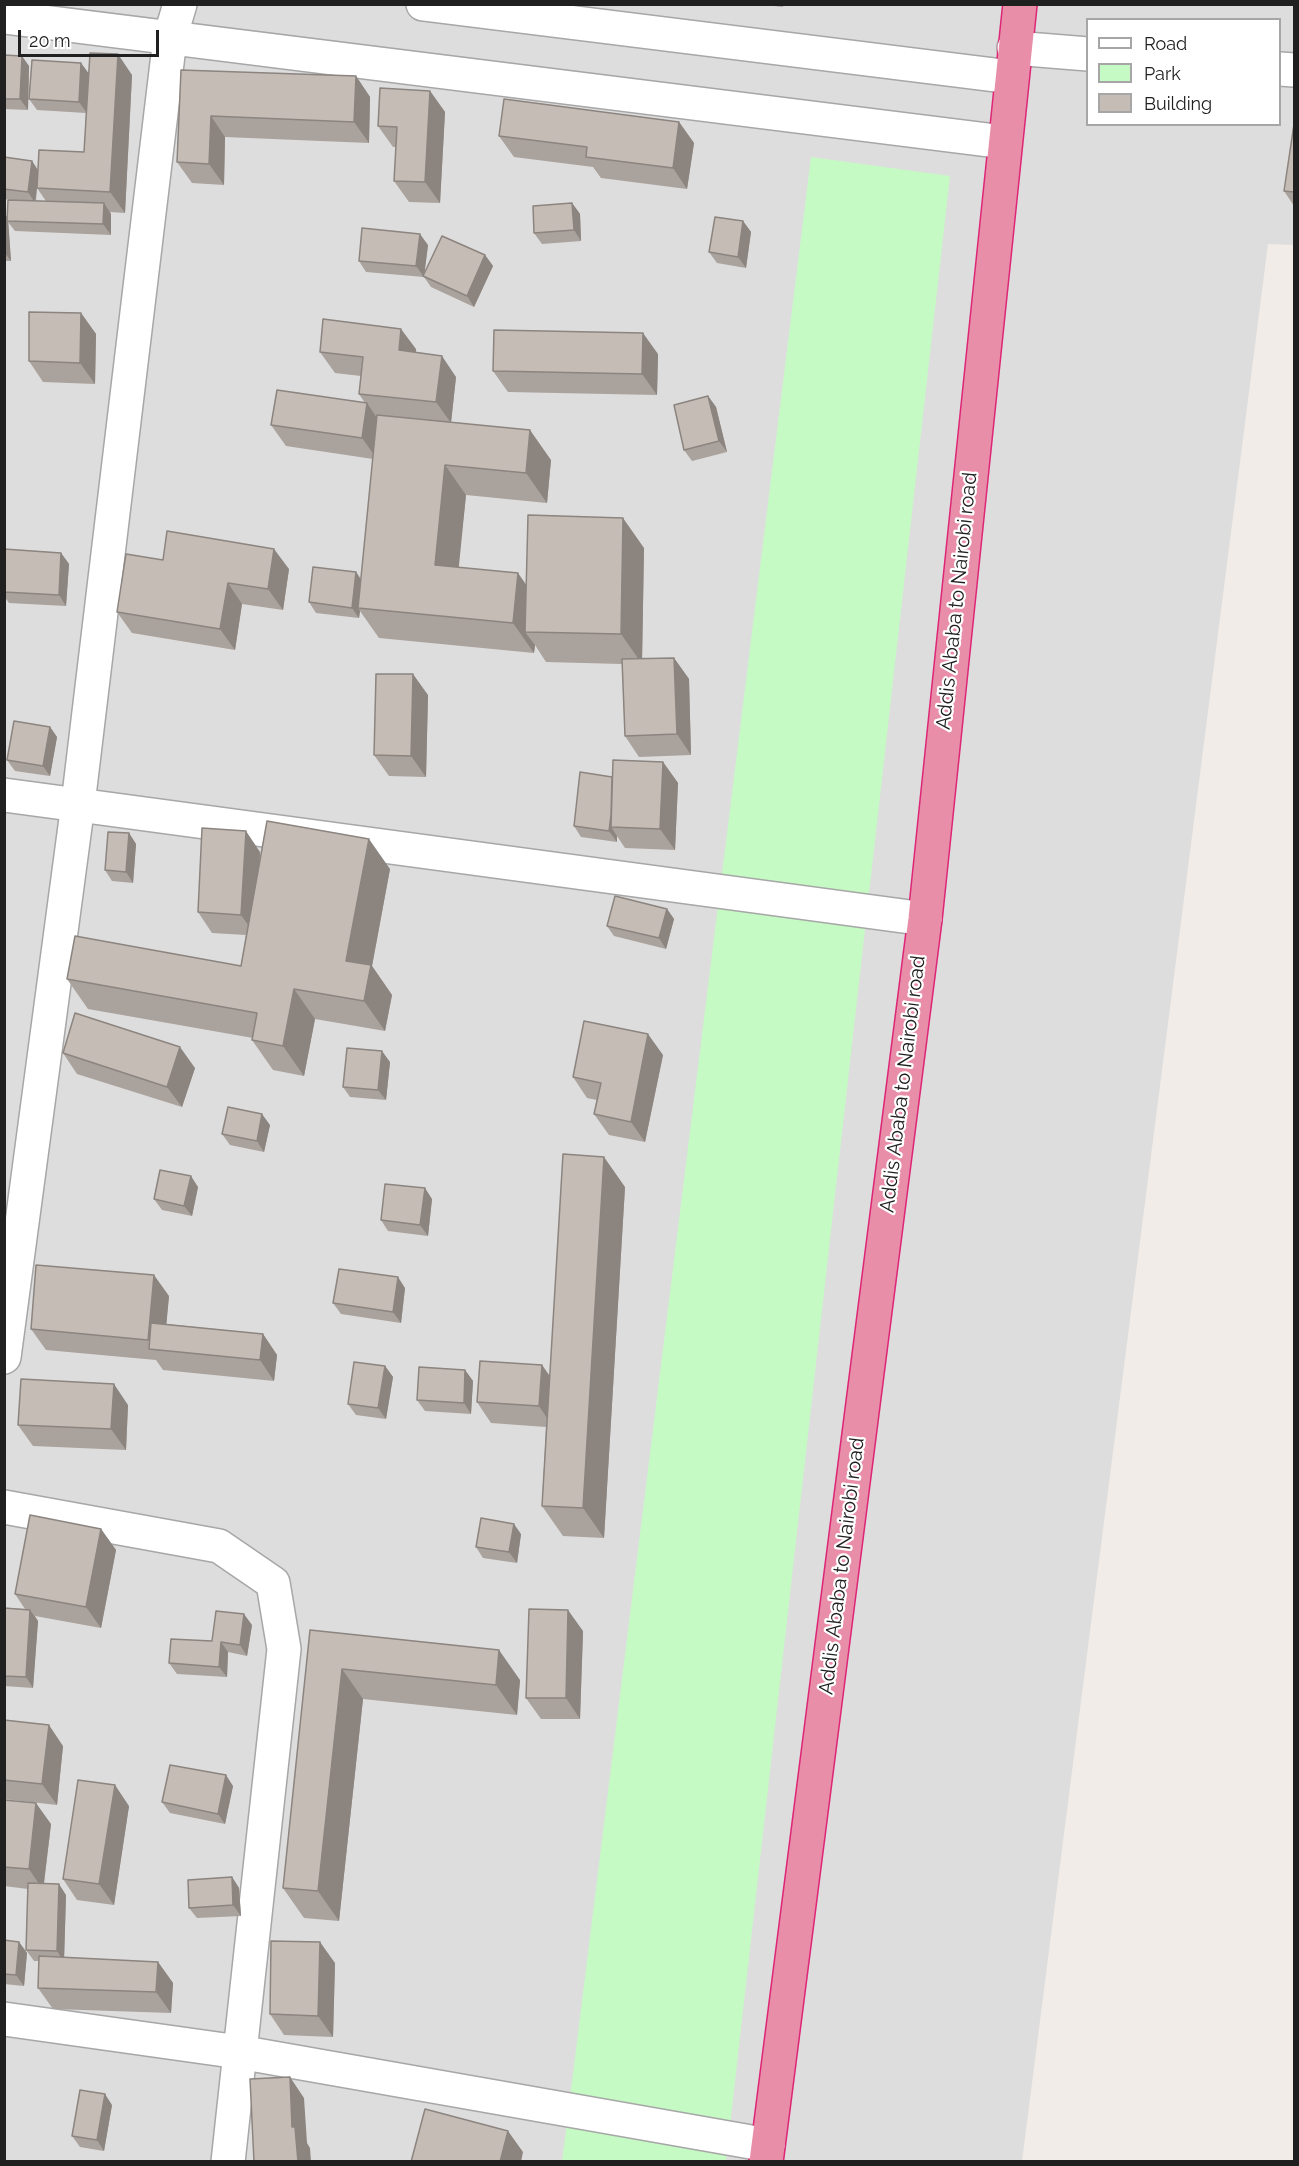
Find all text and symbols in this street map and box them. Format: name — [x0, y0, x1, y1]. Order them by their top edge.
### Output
scale bar — [21, 18, 162, 56]
legend — [1086, 18, 1281, 126]
text: 20 m — [29, 30, 71, 51]
text: Road — [1144, 33, 1187, 54]
text: Park — [1144, 63, 1181, 84]
text: Building — [1144, 93, 1212, 114]
street label: Addis Ababa to Nairobi road — [932, 471, 982, 731]
street label: Addis Ababa to Nairobi road — [875, 954, 931, 1214]
street label: Addis Ababa to Nairobi road — [814, 1436, 870, 1696]

